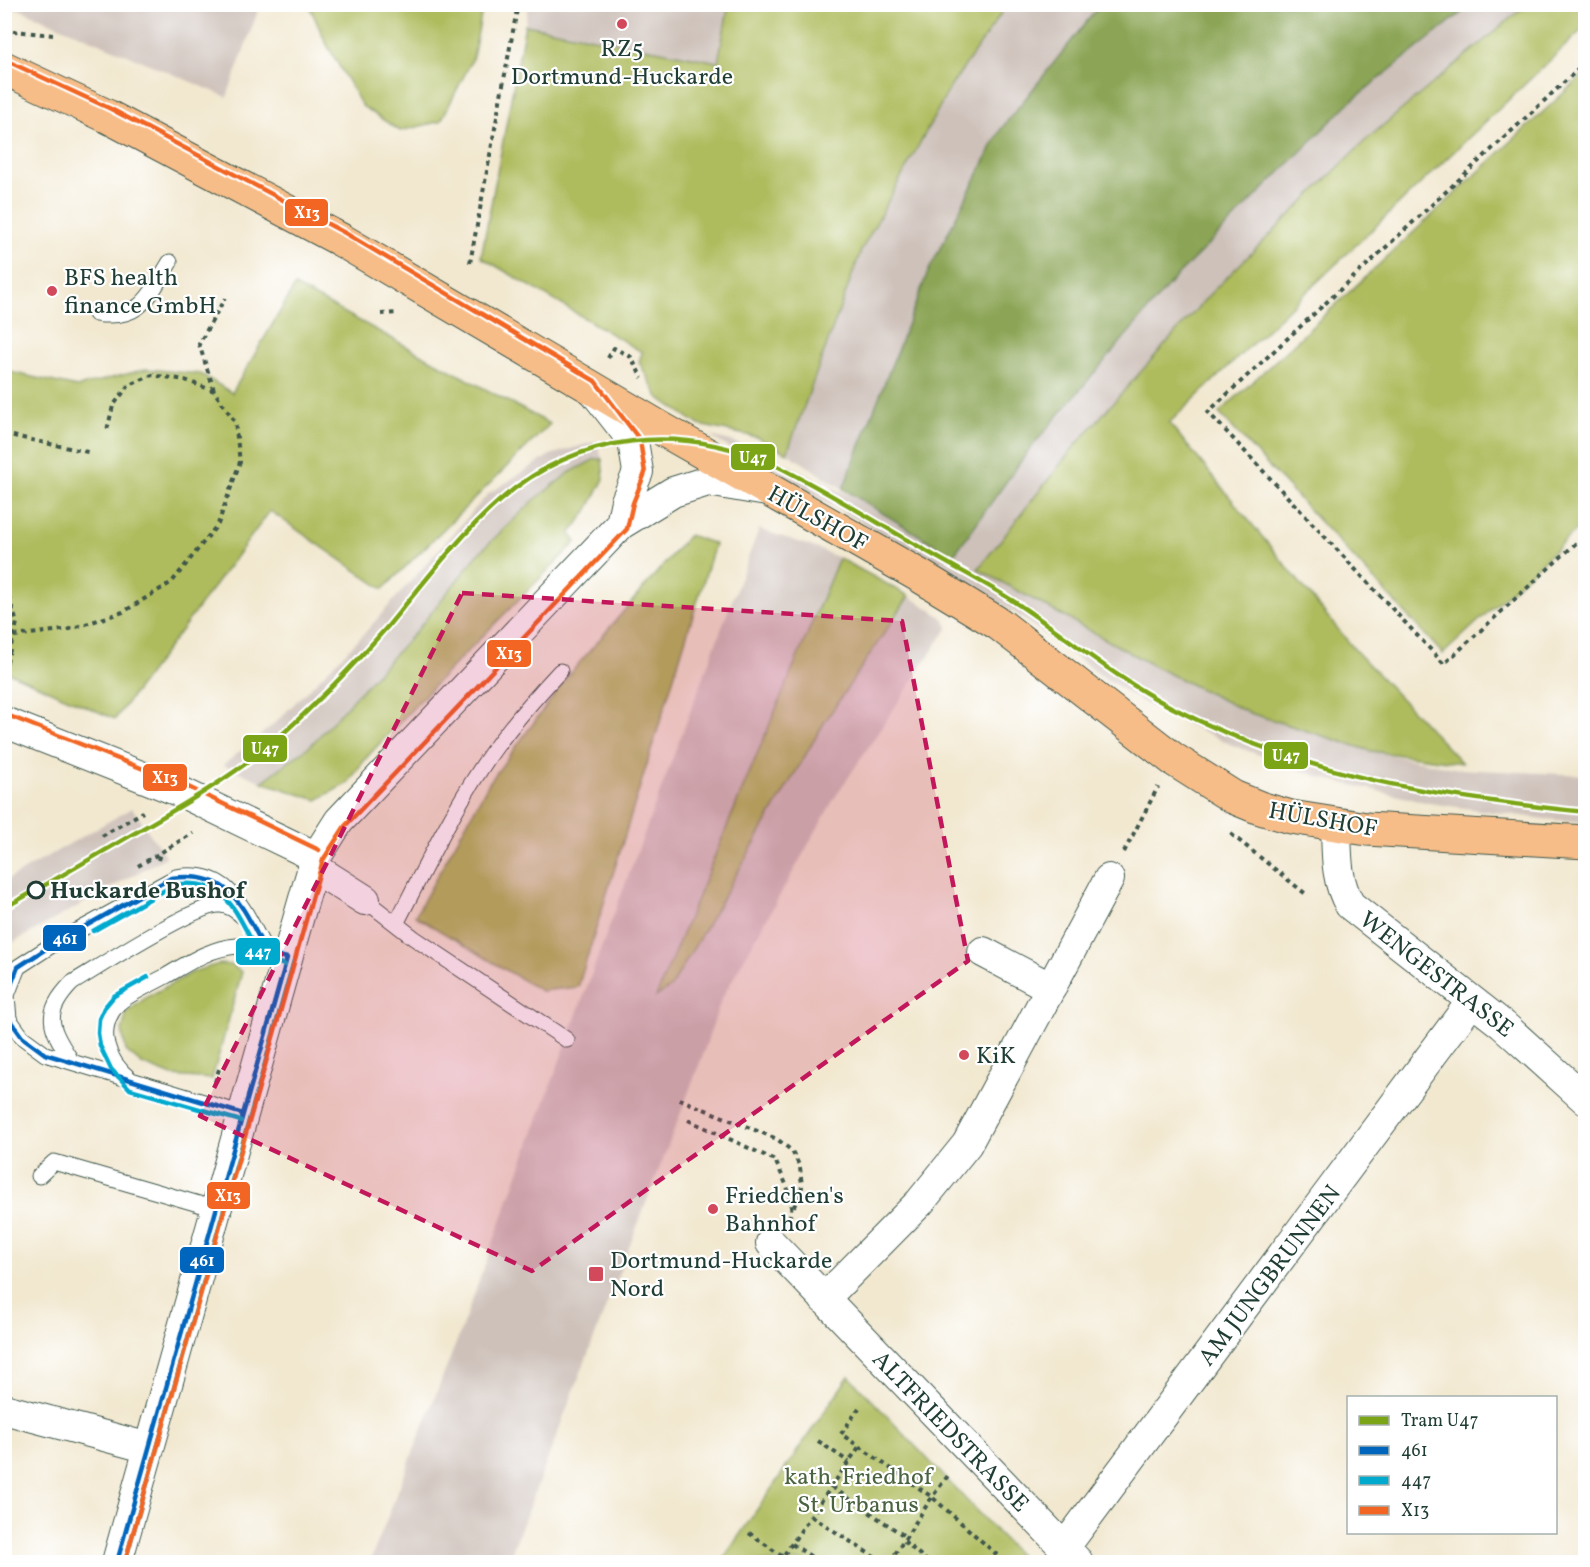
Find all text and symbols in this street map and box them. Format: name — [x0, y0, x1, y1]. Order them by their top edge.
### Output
marker: RZ5 Dortmund-Huckarde — [615, 17, 629, 31]
place label: RZ5 Dortmund-Huckarde — [511, 33, 733, 95]
line badge: X13 — [284, 198, 329, 227]
text: X13 — [294, 203, 320, 225]
place label: BFS health finance GmbH — [64, 262, 217, 324]
marker: BFS health finance GmbH — [45, 284, 59, 298]
line badge: U47 — [730, 443, 776, 471]
text: U47 — [739, 448, 767, 470]
street label: HÜLSHOF — [761, 478, 873, 561]
line badge: X13 — [486, 639, 532, 668]
text: X13 — [496, 644, 522, 666]
line badge: U47 — [242, 734, 288, 763]
text: U47 — [251, 739, 279, 761]
line badge: U47 — [1263, 741, 1309, 770]
text: U47 — [1272, 746, 1300, 768]
line badge: X13 — [142, 763, 188, 792]
text: X13 — [152, 768, 178, 790]
street label: HÜLSHOF — [1266, 795, 1380, 847]
place label: Huckarde Bushof — [50, 875, 248, 909]
marker: Huckarde Bushof — [27, 881, 45, 899]
street label: WENGESTRASSE — [1351, 904, 1520, 1047]
line badge: 461 — [42, 924, 87, 952]
text: 461 — [53, 929, 77, 951]
line badge: 447 — [235, 937, 281, 966]
text: 447 — [245, 942, 272, 964]
place label: KiK — [976, 1040, 1016, 1074]
marker: KiK — [957, 1048, 971, 1062]
street label: AM JUNGBRUNNEN — [1191, 1179, 1350, 1374]
place label: Friedchen's Bahnhof — [725, 1180, 844, 1242]
line badge: X13 — [206, 1181, 251, 1210]
text: X13 — [215, 1186, 241, 1208]
marker: Friedchen's Bahnhof — [706, 1202, 720, 1216]
place label: Dortmund-Huckarde Nord — [610, 1245, 832, 1307]
line badge: 461 — [179, 1246, 225, 1274]
text: 461 — [190, 1251, 214, 1273]
marker: Dortmund-Huckarde Nord — [587, 1265, 605, 1283]
street label: ALTFRIEDSTRASSE — [863, 1344, 1036, 1521]
legend — [1347, 1396, 1557, 1534]
text: Tram U47 — [1401, 1409, 1478, 1434]
text: 461 — [1401, 1439, 1428, 1464]
park label: kath. Friedhof St. Urbanus — [784, 1461, 935, 1523]
text: 447 — [1401, 1469, 1431, 1494]
text: X13 — [1401, 1499, 1429, 1524]

